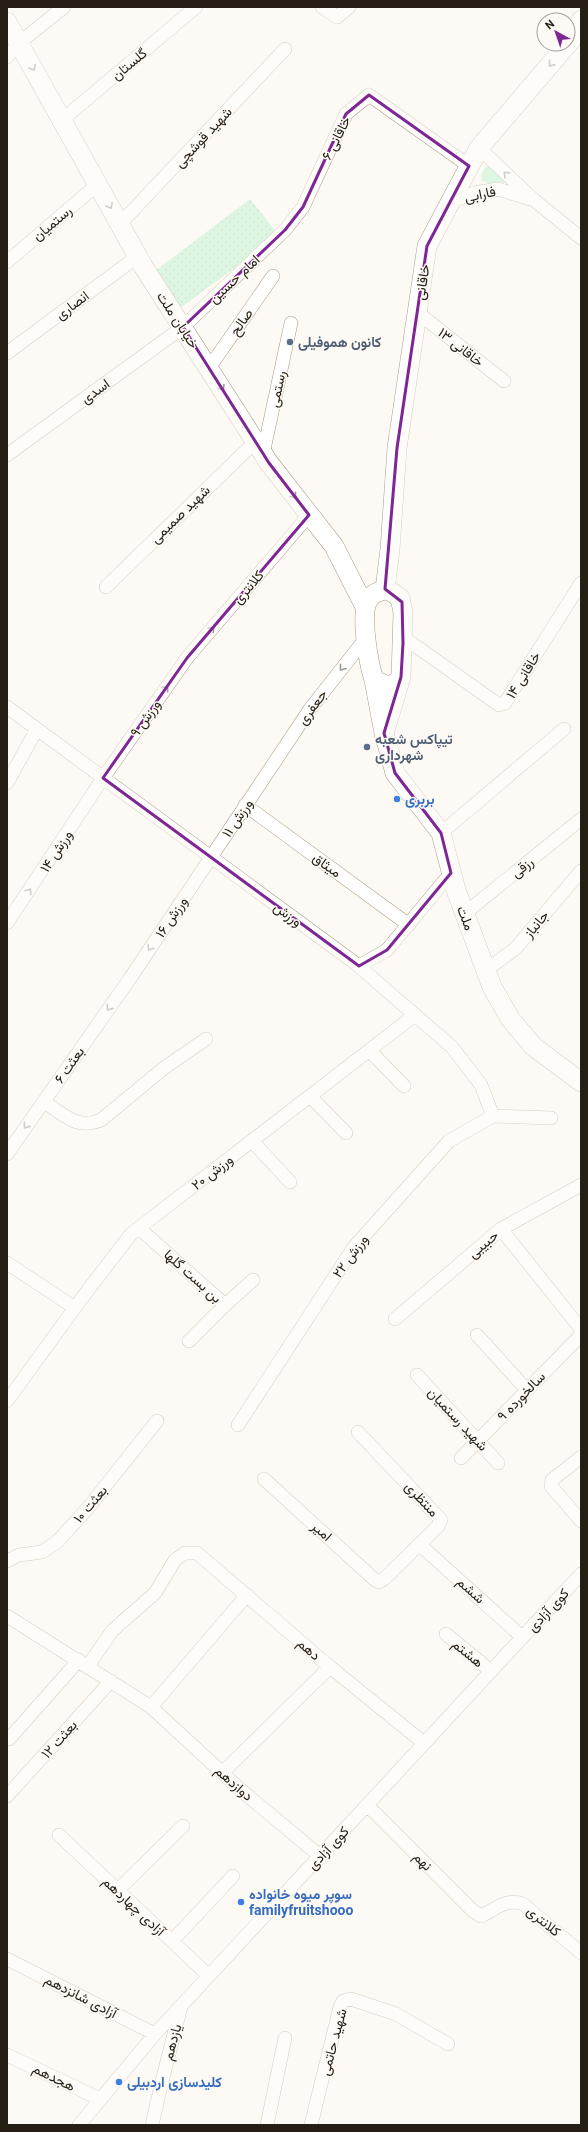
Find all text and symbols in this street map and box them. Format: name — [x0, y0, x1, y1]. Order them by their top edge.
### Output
north arrow — [536, 12, 576, 52]
text: N — [542, 16, 559, 34]
street label: گلستان — [108, 44, 153, 87]
one-way arrow — [549, 59, 556, 66]
one-way arrow — [28, 64, 35, 71]
street label: شهید قوشچی — [170, 103, 239, 174]
street label: خاقانی ۶ — [317, 113, 358, 165]
one-way arrow — [503, 171, 511, 178]
street label: فارابی — [463, 182, 498, 210]
street label: رستمیان — [29, 201, 78, 248]
one-way arrow — [105, 202, 112, 209]
street label: امام حسین — [205, 251, 266, 310]
street label: خاقانی — [410, 263, 438, 302]
street label: انصاری — [52, 286, 95, 327]
street label: خیابان ملت — [150, 288, 203, 354]
street label: صالح — [225, 305, 260, 341]
street label: خاقانی ۱۳ — [432, 324, 488, 374]
place label: کانون هموفیلی — [298, 333, 381, 355]
marker: کانون هموفیلی — [285, 337, 295, 347]
street label: رستمی — [264, 369, 294, 410]
street label: اسدی — [77, 374, 115, 411]
one-way arrow — [217, 384, 224, 391]
street label: شهید صمیمی — [146, 481, 217, 550]
one-way arrow — [290, 491, 297, 498]
street label: کلانتری — [228, 566, 271, 610]
one-way arrow — [208, 626, 215, 633]
street label: خاقانی ۱۴ — [502, 648, 548, 704]
one-way arrow — [340, 664, 347, 671]
one-way arrow — [161, 686, 168, 693]
street label: جعفری — [293, 686, 334, 731]
street label: ورزش ۹ — [126, 696, 168, 742]
place label: تیپاکس شعبه شهرداری — [375, 730, 453, 768]
marker: تیپاکس شعبه شهرداری — [362, 742, 372, 752]
place label: بربری — [405, 790, 434, 812]
marker: بربری — [392, 794, 402, 804]
street label: ورزش ۱۱ — [218, 795, 260, 843]
street label: ورزش ۱۴ — [36, 826, 80, 878]
street label: میثاق — [307, 849, 345, 885]
street label: رزقی — [507, 852, 540, 885]
one-way arrow — [24, 888, 31, 895]
street label: ورزش ۱۶ — [151, 893, 195, 943]
street label: ورزش — [268, 898, 306, 934]
street label: ملت — [449, 903, 479, 934]
street label: جانباز — [519, 907, 556, 945]
one-way arrow — [147, 944, 155, 951]
one-way arrow — [107, 1004, 114, 1011]
street label: بعثت ۶ — [50, 1043, 91, 1089]
one-way arrow — [24, 1122, 31, 1129]
street label: ورزش ۲۰ — [188, 1150, 239, 1197]
street label: حبیبی — [464, 1226, 505, 1265]
street label: ورزش ۲۲ — [328, 1231, 375, 1284]
street label: بن بست گلها — [158, 1245, 226, 1310]
street label: سالخورده ۹ — [493, 1367, 552, 1427]
street label: شهید رستمیان — [421, 1383, 492, 1457]
street label: منتظری — [398, 1478, 443, 1523]
street label: بعثت ۱۰ — [69, 1481, 114, 1529]
street label: امیر — [304, 1516, 336, 1548]
street label: ششم — [451, 1573, 489, 1610]
street label: کوی آزادی — [523, 1584, 576, 1638]
street label: دهم — [291, 1634, 325, 1667]
street label: هشتم — [446, 1635, 488, 1674]
street label: بعثت ۱۲ — [37, 1716, 84, 1765]
street label: دوازدهم — [208, 1761, 257, 1808]
street label: کوی آزادی — [303, 1822, 356, 1876]
street label: نهم — [407, 1848, 436, 1877]
street label: آزادی چهاردهم — [96, 1872, 171, 1944]
place label: سوپر میوه خانواده familyfruitshooo — [249, 1885, 353, 1923]
marker: سوپر میوه خانواده familyfruitshooo — [236, 1897, 246, 1907]
street label: کلانتری — [521, 1902, 565, 1943]
street label: آزادی شانزدهم — [40, 1970, 122, 2026]
street label: شهید حاتمی — [315, 2006, 354, 2079]
street label: یازدهم — [159, 2022, 189, 2063]
street label: هجدهم — [28, 2059, 79, 2099]
place label: کلیدسازی اردبیلی — [127, 2073, 222, 2095]
marker: کلیدسازی اردبیلی — [114, 2077, 124, 2087]

